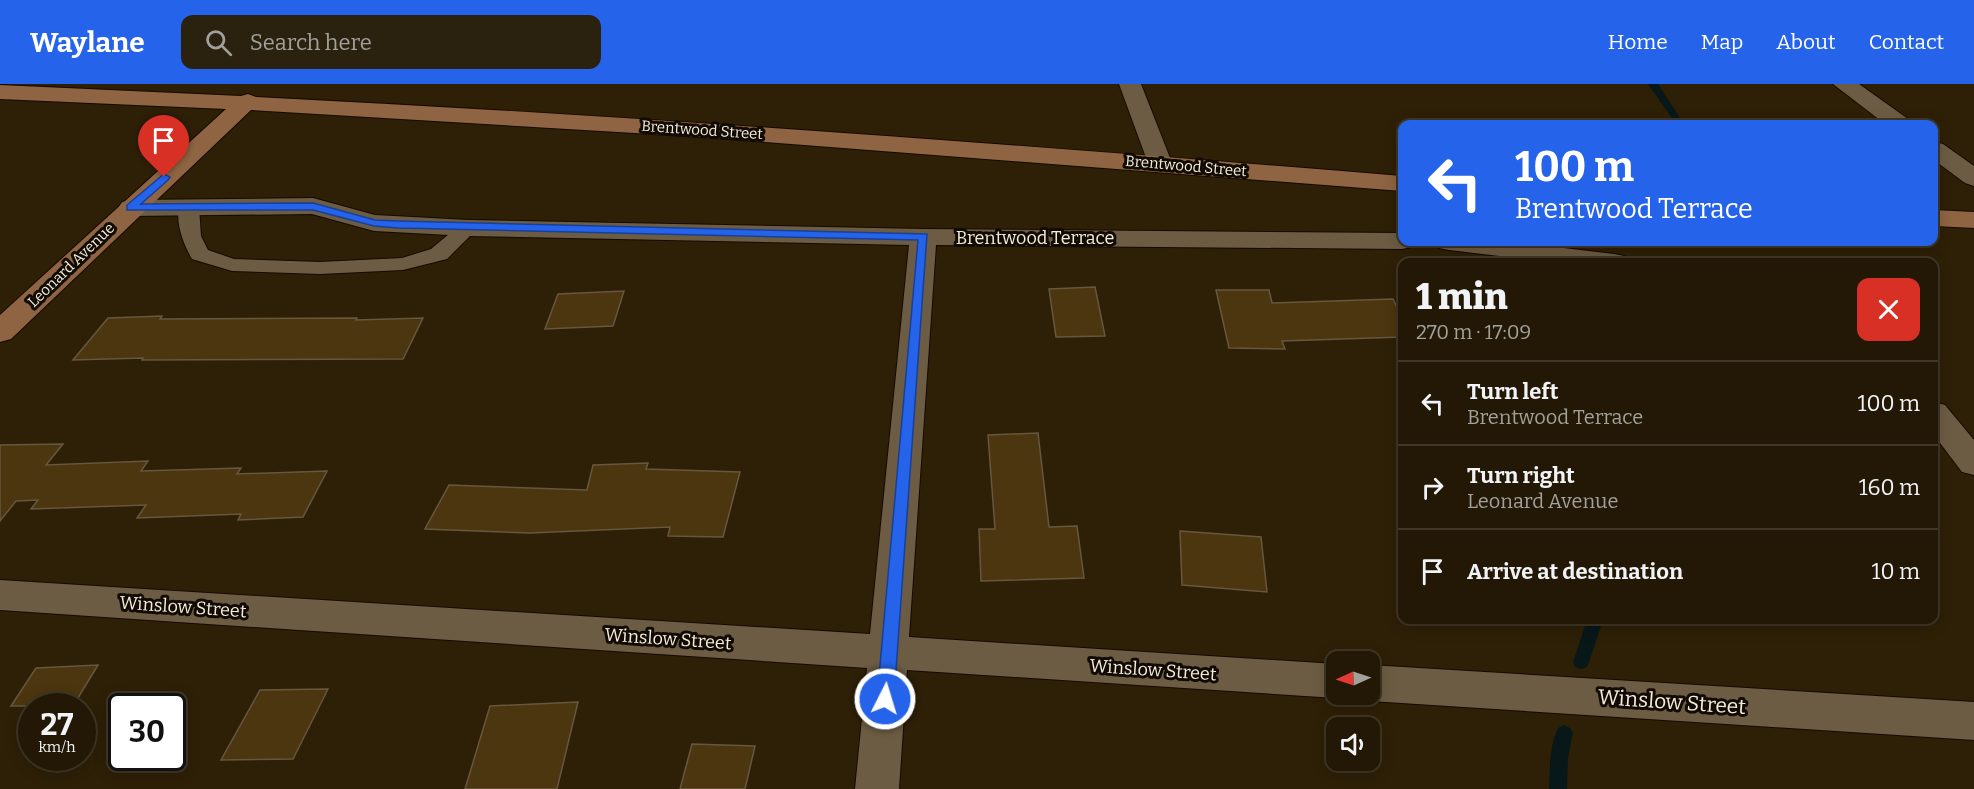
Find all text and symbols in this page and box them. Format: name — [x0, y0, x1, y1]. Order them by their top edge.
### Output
search box — [181, 15, 601, 69]
text: Waylane — [30, 26, 145, 59]
icon: search — [202, 26, 235, 59]
text: Search here — [250, 29, 372, 56]
text: Home — [1608, 29, 1668, 55]
text: Map — [1701, 29, 1743, 55]
text: About — [1776, 29, 1836, 55]
text: Contact — [1869, 29, 1944, 55]
pin — [138, 115, 189, 177]
street label: Brentwood Street — [641, 117, 764, 143]
icon: arrive — [147, 124, 180, 157]
text: 100 m — [1515, 142, 1634, 192]
icon: left — [1416, 144, 1494, 222]
street label: Brentwood Street — [1125, 152, 1248, 180]
text: Brentwood Terrace — [1515, 193, 1753, 225]
street label: Leonard Avenue — [24, 219, 118, 311]
street label: Brentwood Terrace — [956, 227, 1114, 249]
text: 1 min — [1416, 275, 1508, 319]
button: close — [1857, 278, 1920, 341]
text: 270 m · 17:09 — [1416, 320, 1531, 344]
text: Turn left — [1467, 378, 1559, 405]
icon: left — [1416, 387, 1449, 420]
text: 100 m — [1857, 390, 1920, 417]
text: Brentwood Terrace — [1467, 405, 1643, 429]
text: Turn right — [1467, 462, 1575, 489]
icon: right — [1416, 471, 1449, 504]
text: 160 m — [1859, 474, 1920, 501]
text: Leonard Avenue — [1467, 489, 1618, 513]
icon: arrive — [1416, 555, 1449, 588]
text: Arrive at destination — [1467, 558, 1683, 585]
text: 10 m — [1872, 558, 1920, 585]
street label: Winslow Street — [119, 592, 248, 622]
street label: Winslow Street — [604, 624, 733, 654]
north arrow — [1326, 651, 1380, 705]
map controls — [1326, 651, 1380, 771]
street label: Winslow Street — [1089, 655, 1218, 685]
position arrow — [853, 667, 917, 731]
street label: Winslow Street — [1597, 684, 1747, 720]
speed limit sign: 30 — [108, 693, 186, 771]
text: 27 — [41, 707, 73, 743]
button: sound — [1326, 717, 1380, 771]
text: km/h — [38, 738, 76, 756]

